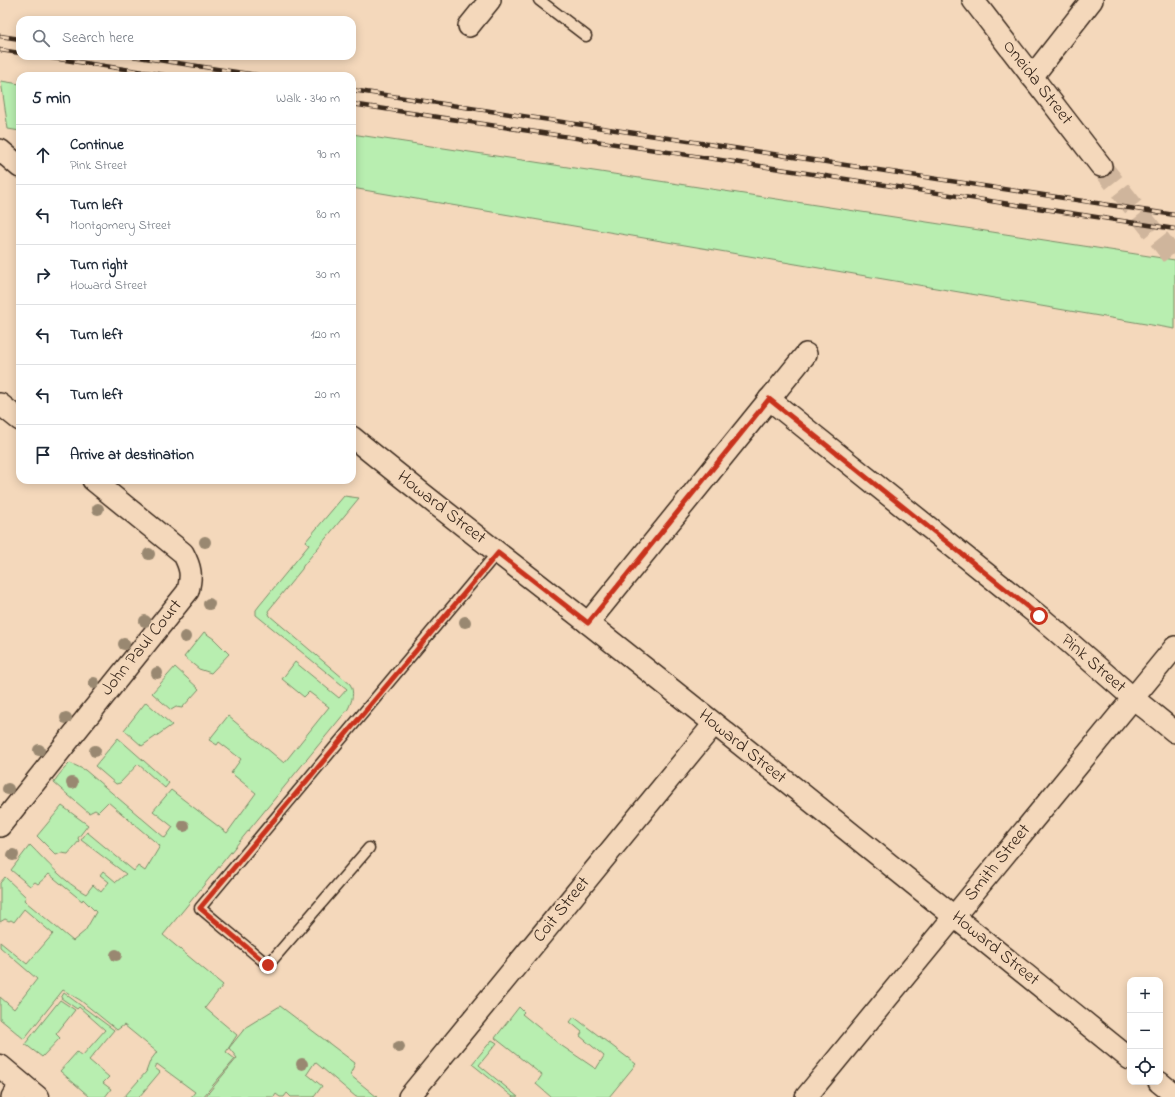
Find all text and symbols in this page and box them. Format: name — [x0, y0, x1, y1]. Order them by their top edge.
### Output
search box — [16, 16, 356, 60]
icon: search — [30, 27, 52, 49]
text: Search here — [62, 27, 134, 49]
street label: Oneida Street — [995, 35, 1079, 131]
text: 5 min — [32, 86, 71, 111]
text: Walk · 340 m — [276, 89, 340, 108]
text: Continue — [70, 134, 124, 156]
icon: ahead — [32, 144, 54, 166]
text: 90 m — [317, 145, 340, 164]
text: Pink Street — [70, 156, 127, 175]
text: Turn left — [70, 194, 123, 216]
icon: left — [32, 204, 54, 226]
text: 80 m — [316, 205, 340, 224]
text: Montgomery Street — [70, 216, 171, 235]
text: Turn right — [70, 254, 128, 276]
icon: right — [32, 264, 54, 286]
text: 30 m — [316, 265, 340, 284]
text: Howard Street — [70, 276, 147, 295]
icon: left — [32, 324, 54, 346]
text: Turn left — [70, 324, 123, 346]
text: 120 m — [310, 325, 340, 344]
icon: left — [32, 384, 54, 406]
text: Turn left — [70, 384, 123, 406]
text: 20 m — [315, 385, 340, 404]
icon: arrive — [32, 444, 54, 466]
text: Arrive at destination — [70, 444, 194, 466]
street label: Howard Street — [391, 465, 491, 551]
street label: John Paul Court — [95, 594, 189, 702]
route start — [1030, 607, 1048, 625]
street label: Pink Street — [1055, 628, 1131, 700]
street label: Howard Street — [692, 703, 792, 791]
street label: Smith Street — [959, 819, 1037, 907]
street label: Coit Street — [527, 871, 597, 949]
street label: Howard Street — [945, 905, 1045, 993]
route end — [259, 956, 277, 974]
map controls — [1127, 977, 1163, 1085]
button: + — [1127, 977, 1163, 1013]
button: − — [1127, 1013, 1163, 1049]
button: locate — [1127, 1049, 1163, 1085]

